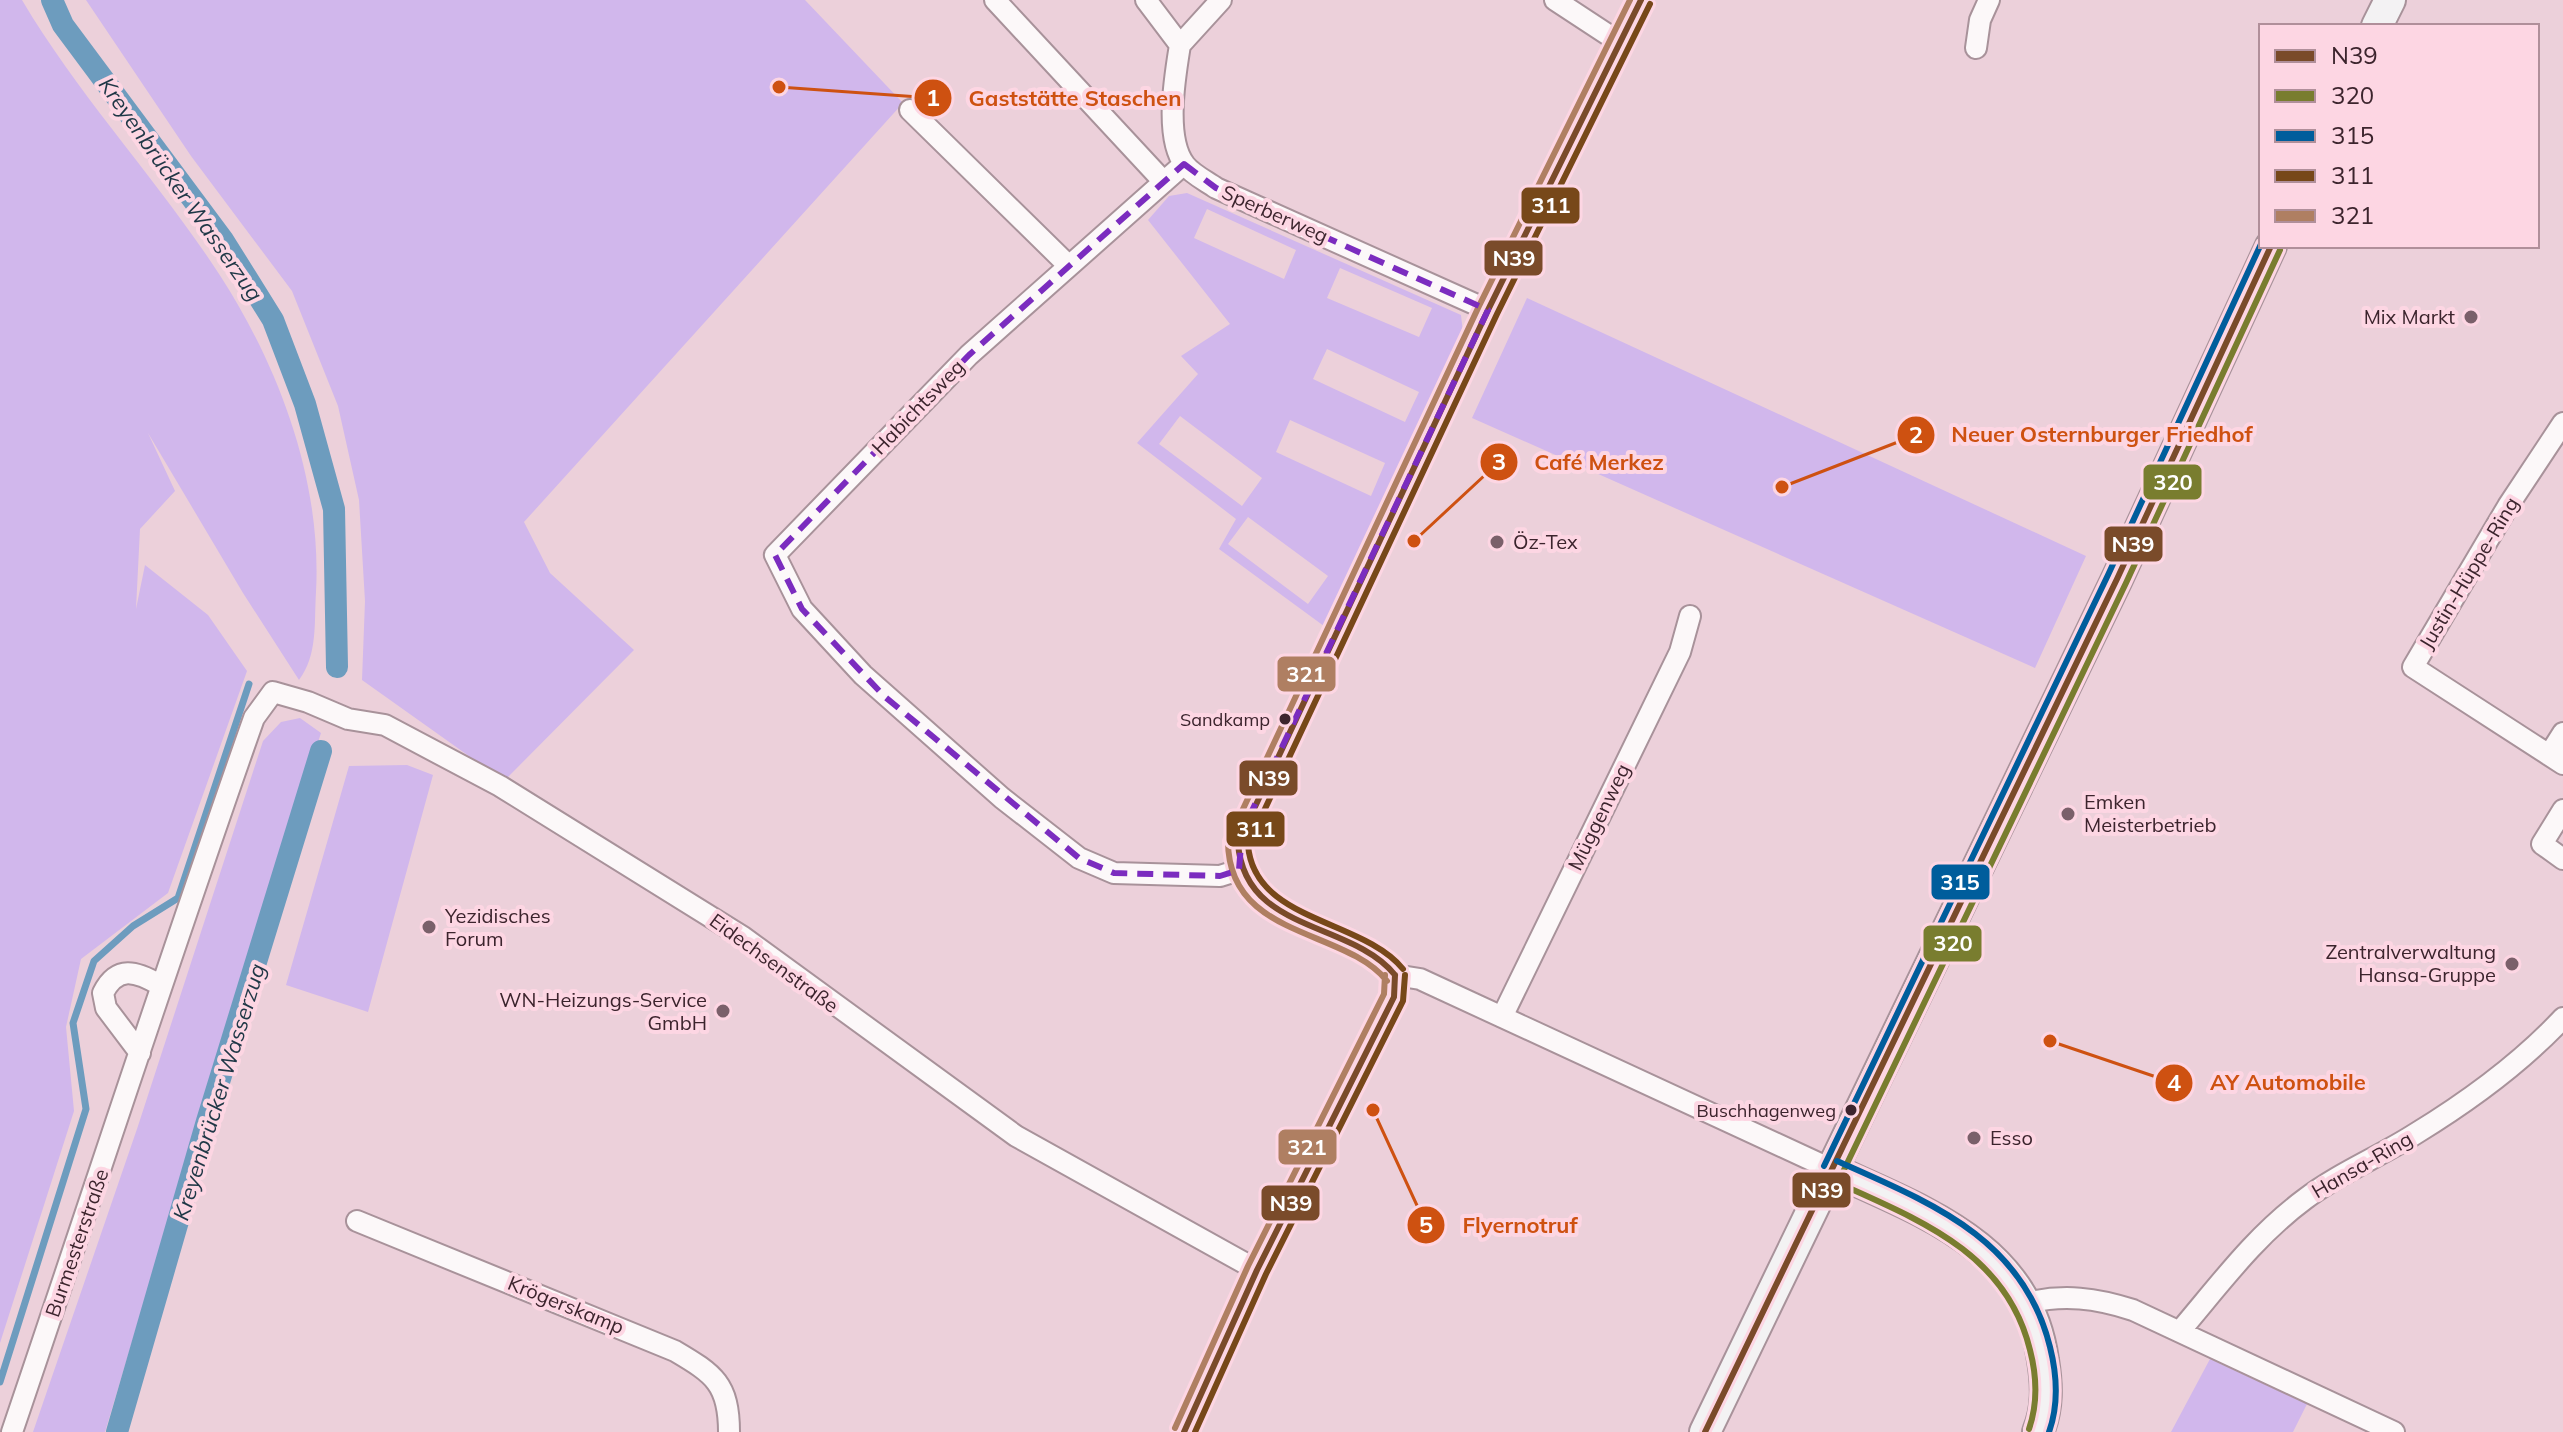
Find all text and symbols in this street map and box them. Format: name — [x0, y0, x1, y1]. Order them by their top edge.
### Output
legend — [2259, 24, 2539, 248]
text: N39 — [2331, 40, 2378, 70]
water label: Kreyenbrücker Wasserzug — [93, 72, 269, 306]
callout: Gaststätte Staschen — [913, 75, 1198, 121]
text: 320 — [2331, 80, 2374, 110]
text: 1 — [926, 82, 940, 112]
text: Gaststätte Staschen — [969, 84, 1181, 112]
text: 315 — [2331, 120, 2374, 150]
text: 311 — [2331, 160, 2374, 190]
street label: Sperberweg — [1218, 179, 1332, 248]
line badge: 311 — [1520, 186, 1581, 225]
text: 311 — [1531, 191, 1571, 219]
text: 321 — [2331, 200, 2374, 230]
line badge: N39 — [1483, 239, 1544, 277]
text: N39 — [1492, 244, 1536, 272]
place label: Mix Markt — [2364, 304, 2455, 329]
marker: Mix Markt — [2462, 308, 2480, 326]
street label: Habichtsweg — [866, 354, 969, 459]
callout: Neuer Osternburger Friedhof — [1896, 412, 2269, 458]
text: 2 — [1909, 419, 1923, 449]
text: Neuer Osternburger Friedhof — [1951, 420, 2254, 448]
callout: Café Merkez — [1479, 439, 1680, 485]
text: 3 — [1492, 446, 1506, 476]
text: Café Merkez — [1534, 448, 1664, 476]
line badge: 320 — [2142, 463, 2203, 501]
text: 320 — [2153, 468, 2193, 496]
street label: Justin-Hüppe-Ring — [2413, 492, 2524, 653]
line badge: N39 — [2103, 525, 2164, 563]
place label: Öz-Tex — [1513, 529, 1578, 554]
text: N39 — [2111, 530, 2155, 558]
marker: Öz-Tex — [1488, 533, 1506, 551]
line badge: 321 — [1276, 655, 1337, 693]
text: 321 — [1286, 660, 1326, 688]
place label: Sandkamp — [1180, 708, 1270, 731]
marker: Sandkamp — [1277, 711, 1293, 727]
line badge: N39 — [1238, 759, 1299, 797]
street label: Müggenweg — [1562, 759, 1635, 874]
text: N39 — [1247, 764, 1291, 792]
place label: Emken Meisterbetrieb — [2084, 789, 2216, 837]
marker: Emken Meisterbetrieb — [2059, 805, 2077, 823]
line badge: 311 — [1225, 810, 1286, 848]
text: 311 — [1236, 815, 1276, 843]
line badge: 315 — [1930, 863, 1991, 901]
text: 315 — [1940, 868, 1980, 896]
place label: Yezidisches Forum — [444, 903, 551, 951]
street label: Eidechsenstraße — [705, 907, 844, 1018]
marker: Yezidisches Forum — [420, 918, 438, 936]
line badge: 320 — [1922, 924, 1983, 963]
text: 320 — [1933, 929, 1973, 957]
place label: Zentralverwaltung Hansa-Gruppe — [2325, 939, 2496, 987]
marker: Zentralverwaltung Hansa-Gruppe — [2503, 955, 2521, 973]
water label: Kreyenbrücker Wasserzug — [167, 960, 271, 1224]
place label: WN-Heizungs-Service GmbH — [499, 987, 707, 1035]
marker: WN-Heizungs-Service GmbH — [714, 1002, 732, 1020]
callout: AY Automobile — [2154, 1060, 2382, 1106]
text: 4 — [2167, 1067, 2181, 1097]
text: AY Automobile — [2210, 1068, 2366, 1096]
place label: Buschhagenweg — [1696, 1099, 1836, 1122]
marker: Buschhagenweg — [1843, 1102, 1859, 1118]
place label: Esso — [1990, 1125, 2033, 1150]
street label: Hansa-Ring — [2307, 1126, 2416, 1203]
line badge: 321 — [1277, 1128, 1338, 1166]
marker: Esso — [1965, 1129, 1983, 1147]
text: 321 — [1287, 1133, 1327, 1161]
street label: Burmesterstraße — [39, 1165, 114, 1320]
line badge: N39 — [1791, 1171, 1852, 1209]
text: N39 — [1800, 1176, 1844, 1204]
line badge: N39 — [1260, 1184, 1321, 1222]
text: N39 — [1269, 1189, 1313, 1217]
callout: Flyernotruf — [1406, 1202, 1593, 1248]
text: 5 — [1419, 1209, 1433, 1239]
text: Flyernotruf — [1462, 1211, 1578, 1239]
street label: Krögerskamp — [504, 1270, 628, 1339]

